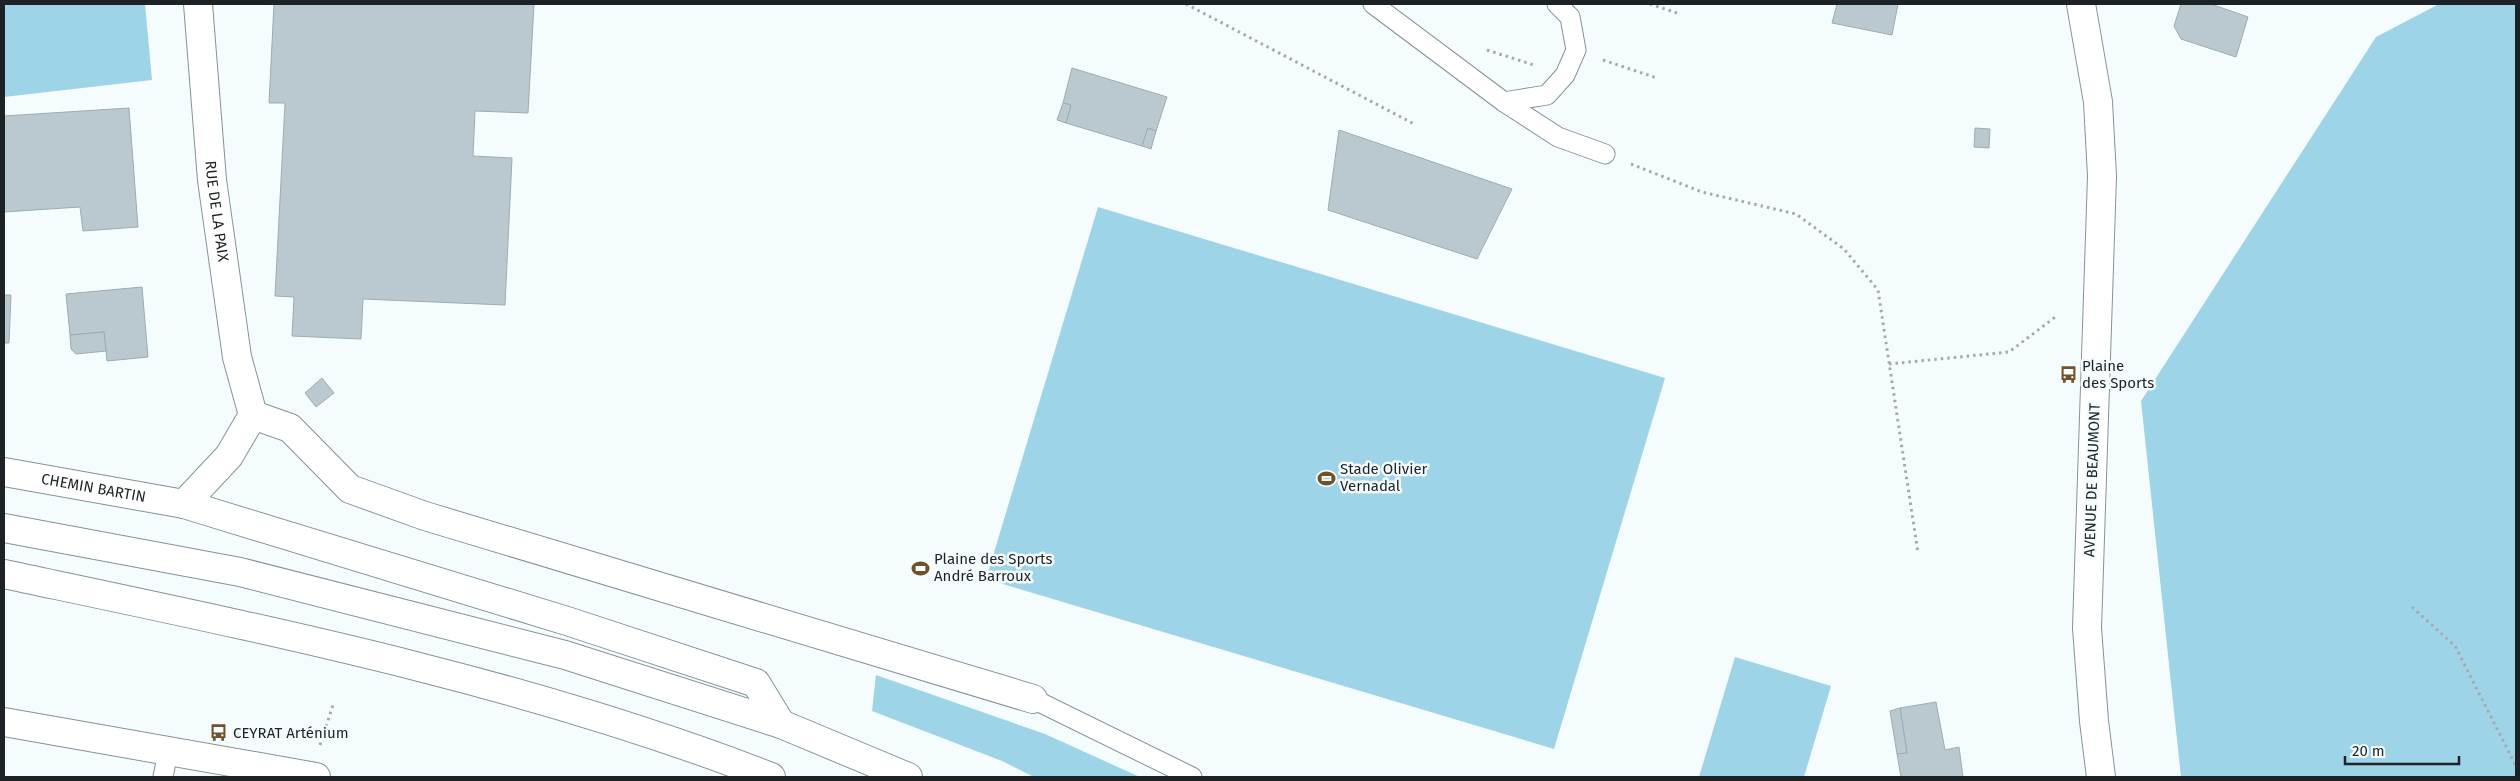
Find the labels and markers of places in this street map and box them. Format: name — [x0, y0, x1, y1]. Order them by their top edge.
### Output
place label: Plaine des Sports — [2082, 357, 2154, 392]
bus stop icon: Plaine des Sports — [2058, 365, 2078, 385]
place label: Stade Olivier Vernadal — [1340, 460, 1428, 495]
sports icon: Stade Olivier Vernadal — [1316, 468, 1336, 488]
place label: Plaine des Sports André Barroux — [934, 550, 1052, 585]
sports icon: Plaine des Sports André Barroux — [910, 558, 930, 578]
bus stop icon: CEYRAT Arténium — [209, 723, 229, 743]
place label: CEYRAT Arténium — [233, 724, 349, 742]

